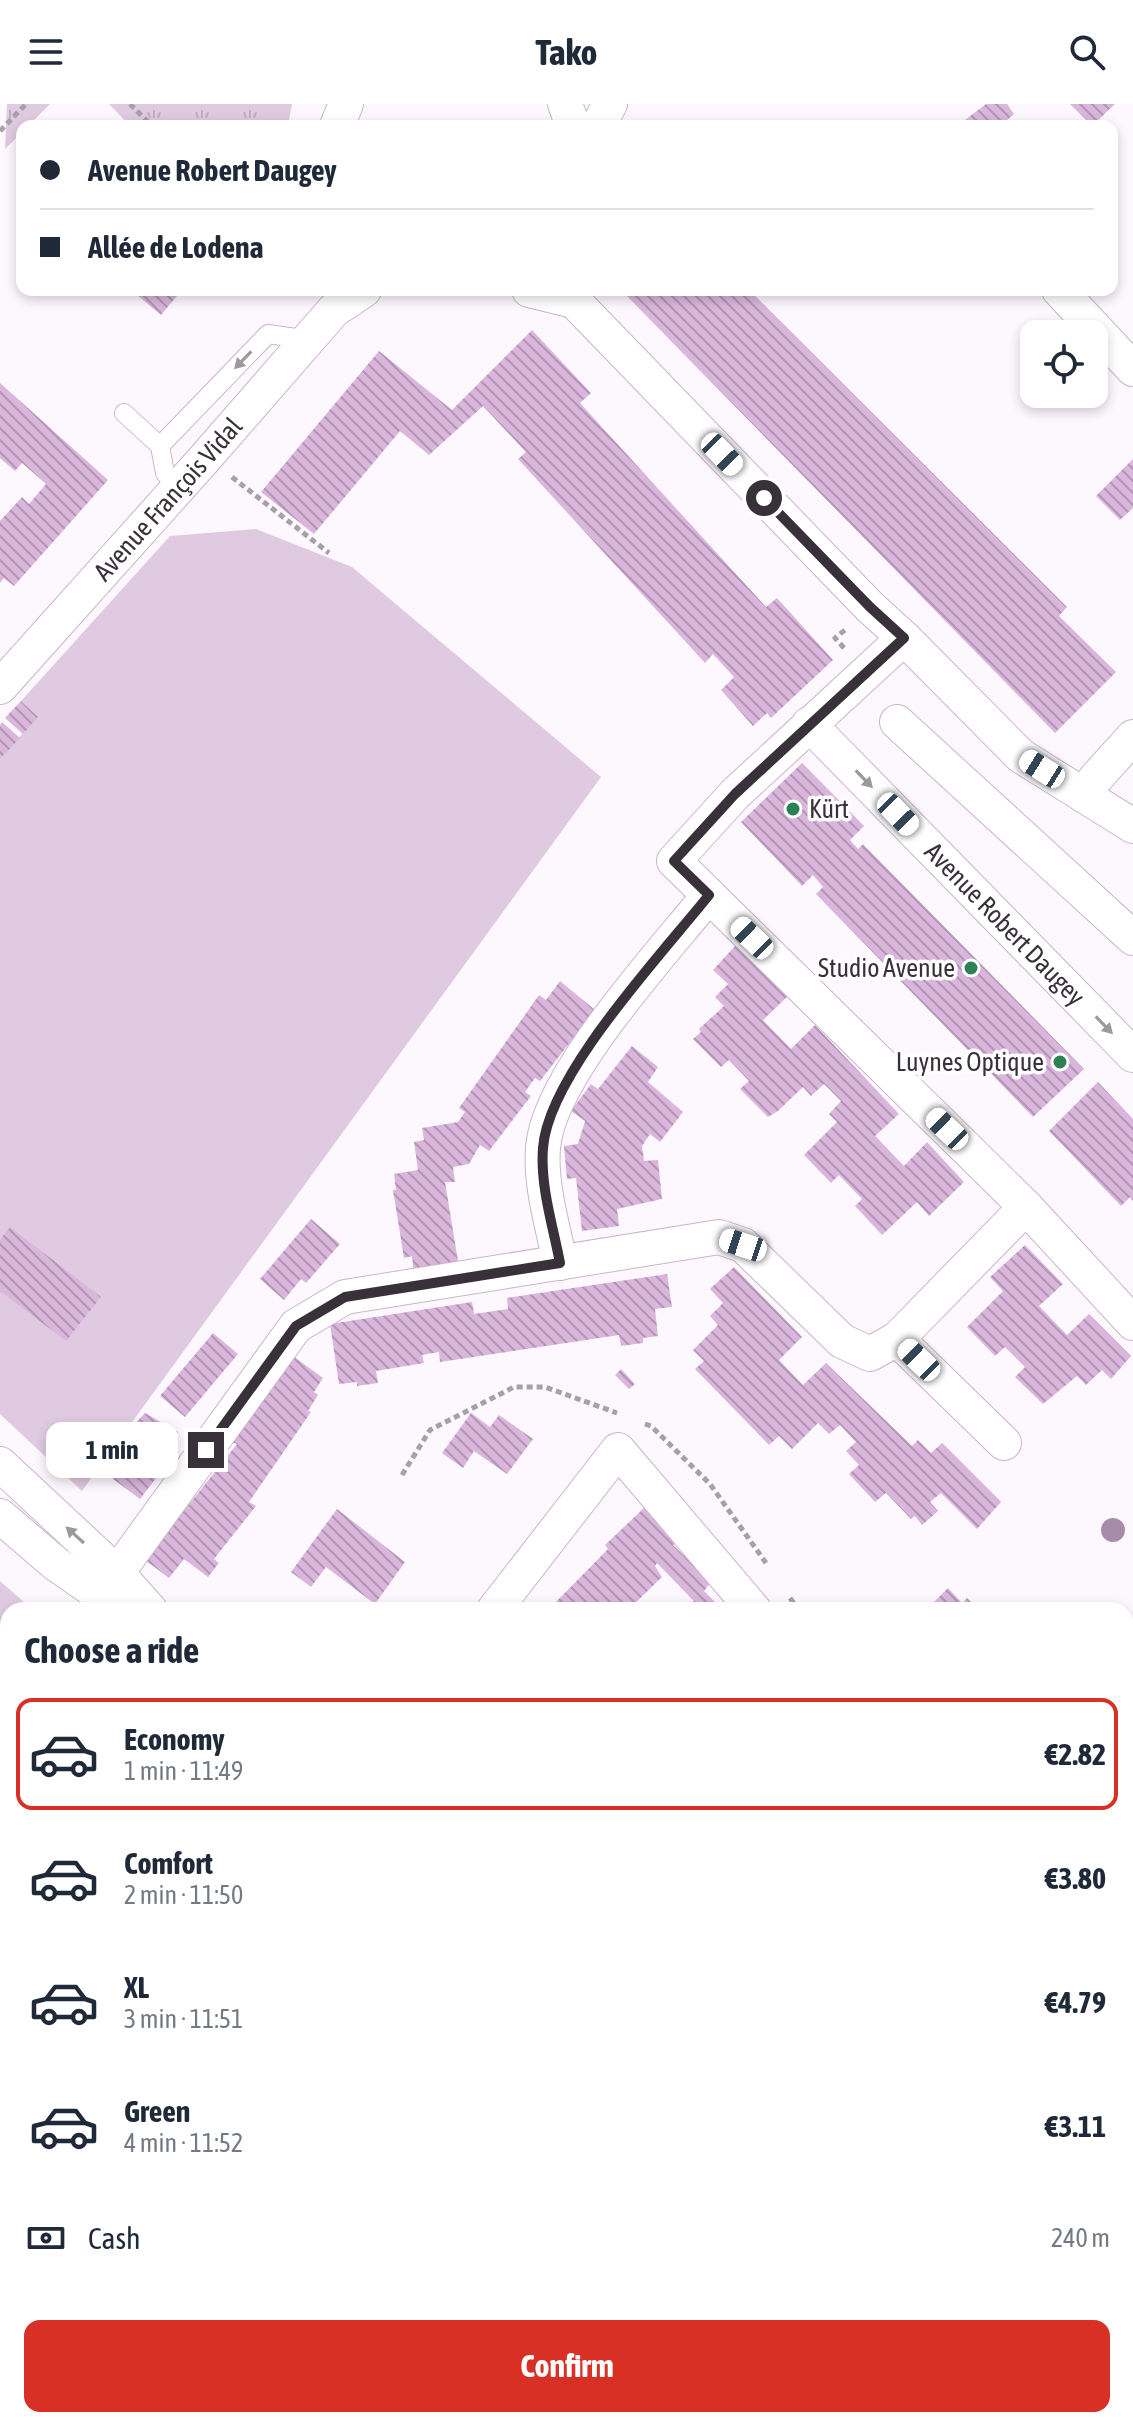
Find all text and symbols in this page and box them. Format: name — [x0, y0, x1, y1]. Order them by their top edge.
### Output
icon: menu — [24, 30, 68, 74]
icon: search — [1065, 30, 1109, 74]
text: Tako — [535, 31, 598, 73]
text: Avenue Robert Daugey — [88, 153, 337, 187]
text: Allée de Lodena — [88, 230, 264, 264]
map controls — [1020, 320, 1108, 408]
button: locate — [1020, 320, 1108, 408]
one-way arrow — [234, 350, 253, 369]
street label: Avenue François Vidal — [88, 411, 248, 587]
car — [697, 428, 747, 480]
route start — [746, 480, 782, 516]
car — [1015, 746, 1069, 792]
one-way arrow — [854, 769, 872, 788]
car — [873, 788, 923, 840]
place label: Kürt — [809, 794, 849, 824]
marker: Kürt — [784, 800, 802, 818]
street label: Avenue Robert Daugey — [919, 837, 1091, 1012]
car — [726, 913, 778, 963]
place label: Studio Avenue — [818, 953, 955, 983]
marker: Studio Avenue — [962, 959, 980, 977]
one-way arrow — [1094, 1015, 1113, 1034]
place label: Luynes Optique — [896, 1047, 1044, 1077]
marker: Luynes Optique — [1051, 1053, 1069, 1071]
car — [921, 1104, 973, 1154]
car — [716, 1226, 770, 1264]
car — [893, 1335, 945, 1385]
callout: 1 min — [46, 1422, 178, 1478]
route end — [188, 1432, 224, 1468]
text: 1 min — [85, 1435, 139, 1465]
one-way arrow — [66, 1527, 85, 1545]
text: Choose a ride — [24, 1629, 199, 1671]
icon: car — [28, 1718, 100, 1790]
text: Economy — [124, 1722, 225, 1756]
text: €2.82 — [1045, 1737, 1106, 1771]
text: 1 min · 11:49 — [124, 1756, 243, 1786]
icon: car — [28, 1842, 100, 1914]
text: Comfort — [124, 1846, 213, 1880]
text: €3.80 — [1045, 1861, 1106, 1895]
text: 2 min · 11:50 — [124, 1880, 243, 1910]
icon: car — [28, 1966, 100, 2038]
text: XL — [124, 1970, 149, 2004]
text: €4.79 — [1045, 1985, 1106, 2019]
text: 3 min · 11:51 — [124, 2004, 243, 2034]
icon: car — [28, 2090, 100, 2162]
text: Green — [124, 2094, 190, 2128]
text: €3.11 — [1045, 2109, 1106, 2143]
text: 4 min · 11:52 — [124, 2128, 243, 2158]
icon: cash — [24, 2216, 68, 2260]
text: Cash — [88, 2221, 141, 2255]
text: 240 m — [1051, 2223, 1110, 2253]
button: Confirm — [24, 2320, 1110, 2412]

